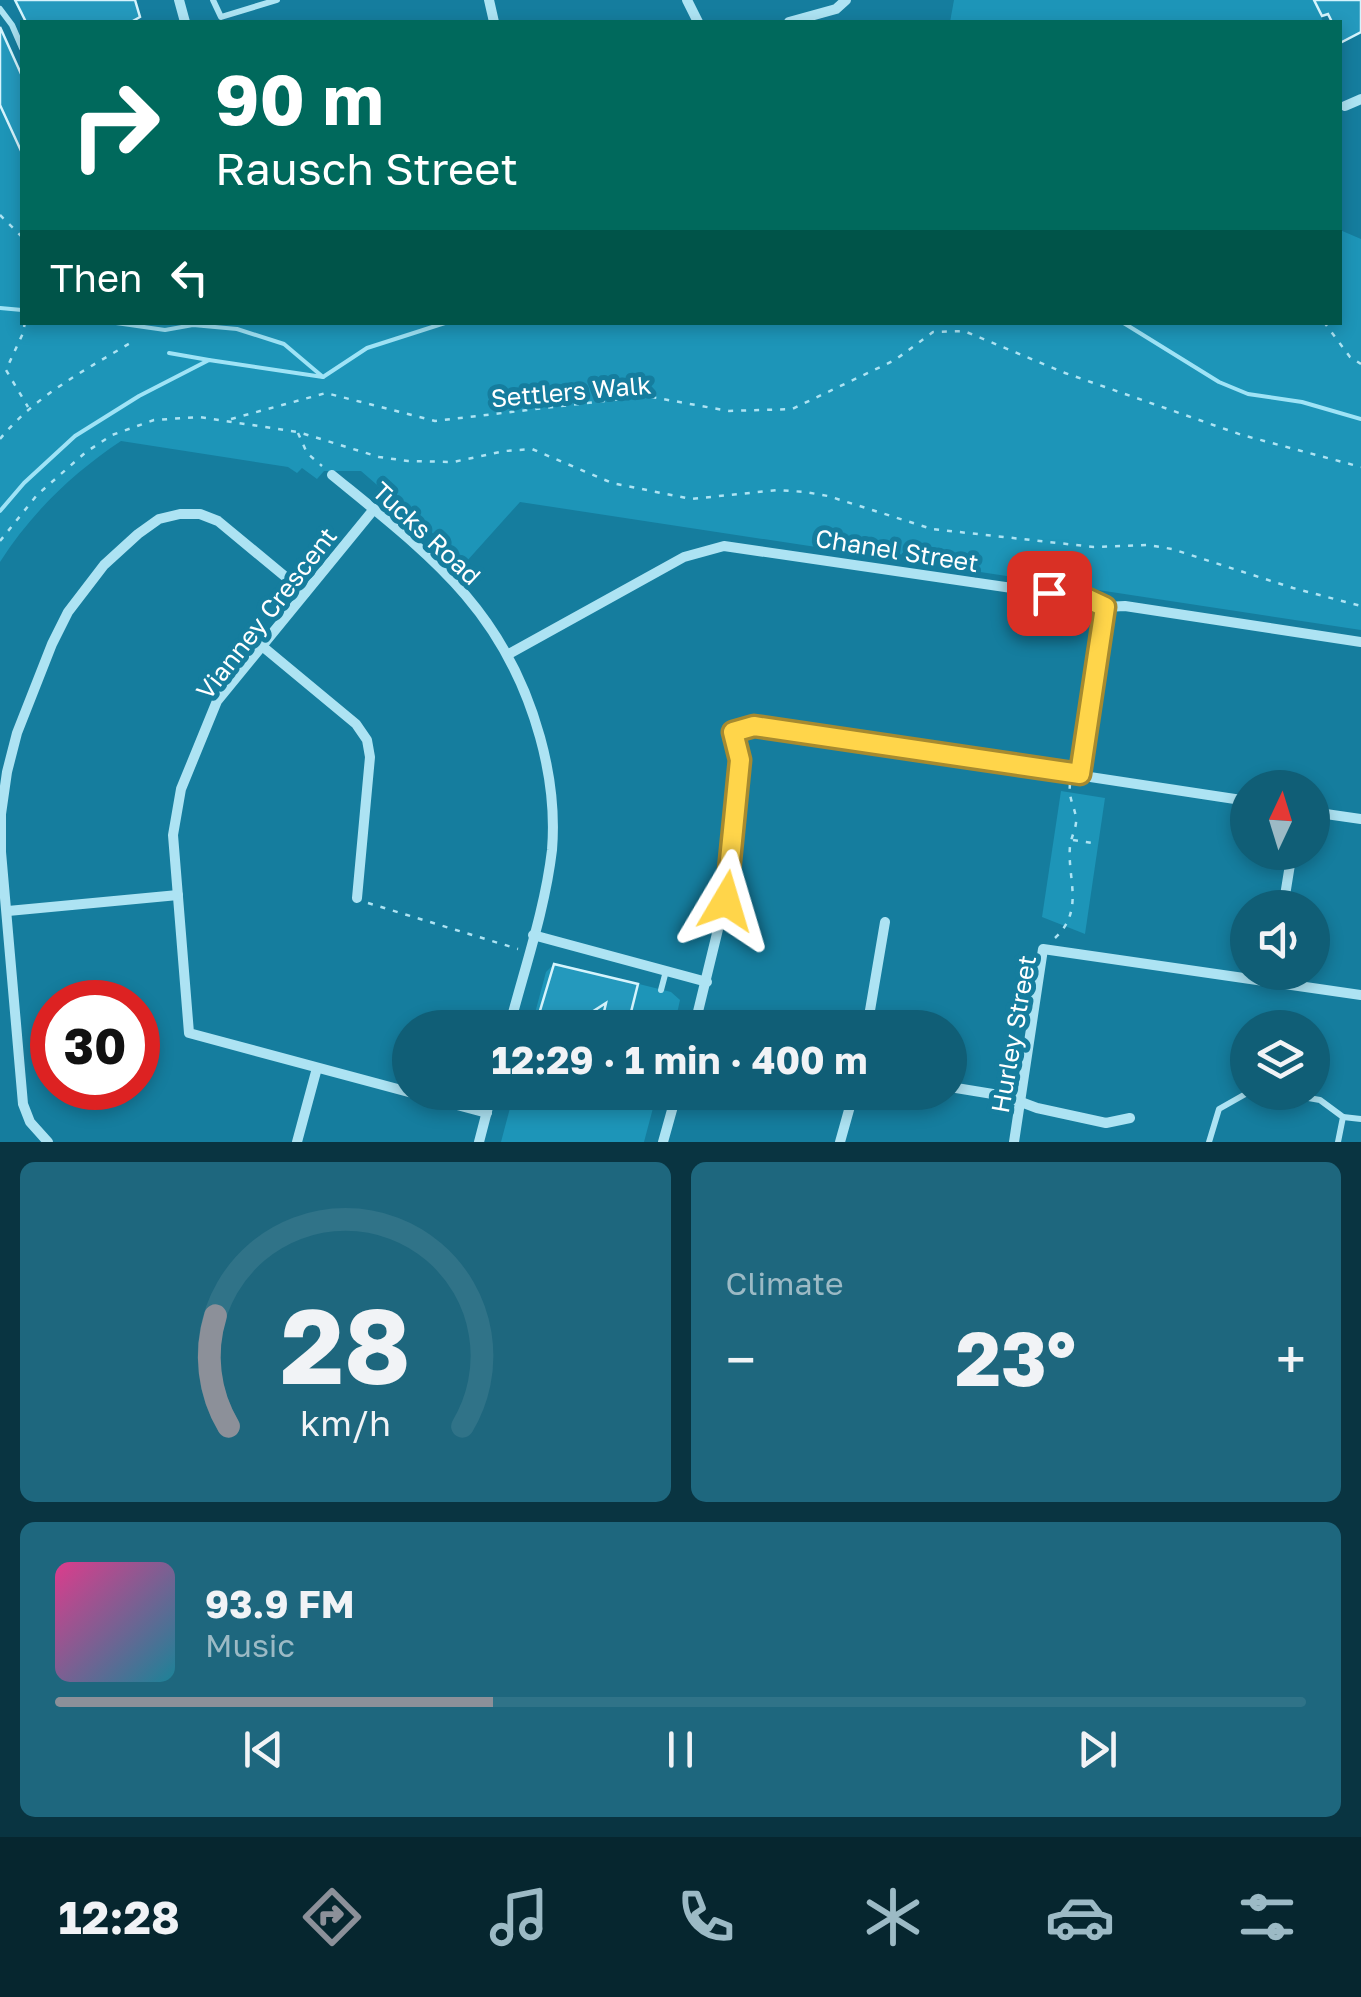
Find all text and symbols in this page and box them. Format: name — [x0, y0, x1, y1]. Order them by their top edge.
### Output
text: 90 m — [215, 56, 384, 140]
icon: right — [50, 60, 180, 190]
text: Rausch Street — [215, 141, 518, 195]
icon: left — [162, 250, 217, 305]
text: Then — [50, 255, 142, 300]
street label: Settlers Walk — [489, 369, 653, 413]
street label: Tucks Road — [366, 475, 488, 591]
street label: Vianney Crescent — [189, 521, 343, 705]
street label: Chanel Street — [813, 522, 981, 578]
pin — [1007, 551, 1092, 636]
icon: arrive — [1022, 566, 1077, 621]
north arrow — [1230, 770, 1330, 870]
map controls — [1230, 770, 1330, 1110]
position arrow — [674, 849, 778, 953]
button: sound — [1230, 890, 1330, 990]
street label: Hurley Street — [984, 953, 1042, 1115]
speed limit sign: 30 — [30, 980, 160, 1110]
button: layers — [1230, 1010, 1330, 1110]
text: 12:29 · 1 min · 400 m — [491, 1037, 868, 1082]
text: Climate — [726, 1264, 844, 1302]
text: 28 — [280, 1282, 410, 1407]
text: 23° — [955, 1312, 1076, 1403]
text: − — [726, 1326, 756, 1392]
text: + — [1276, 1326, 1306, 1392]
text: km/h — [300, 1401, 391, 1444]
text: 93.9 FM — [205, 1581, 355, 1626]
text: Music — [205, 1626, 295, 1664]
icon: previous — [236, 1722, 291, 1777]
icon: pause — [653, 1722, 708, 1777]
icon: next — [1070, 1722, 1125, 1777]
icon: directions — [297, 1882, 367, 1952]
icon: music — [484, 1882, 554, 1952]
icon: phone — [671, 1882, 741, 1952]
icon: climate — [858, 1882, 928, 1952]
icon: car — [1045, 1882, 1115, 1952]
icon: filters — [1232, 1882, 1302, 1952]
text: 12:28 — [59, 1890, 180, 1944]

